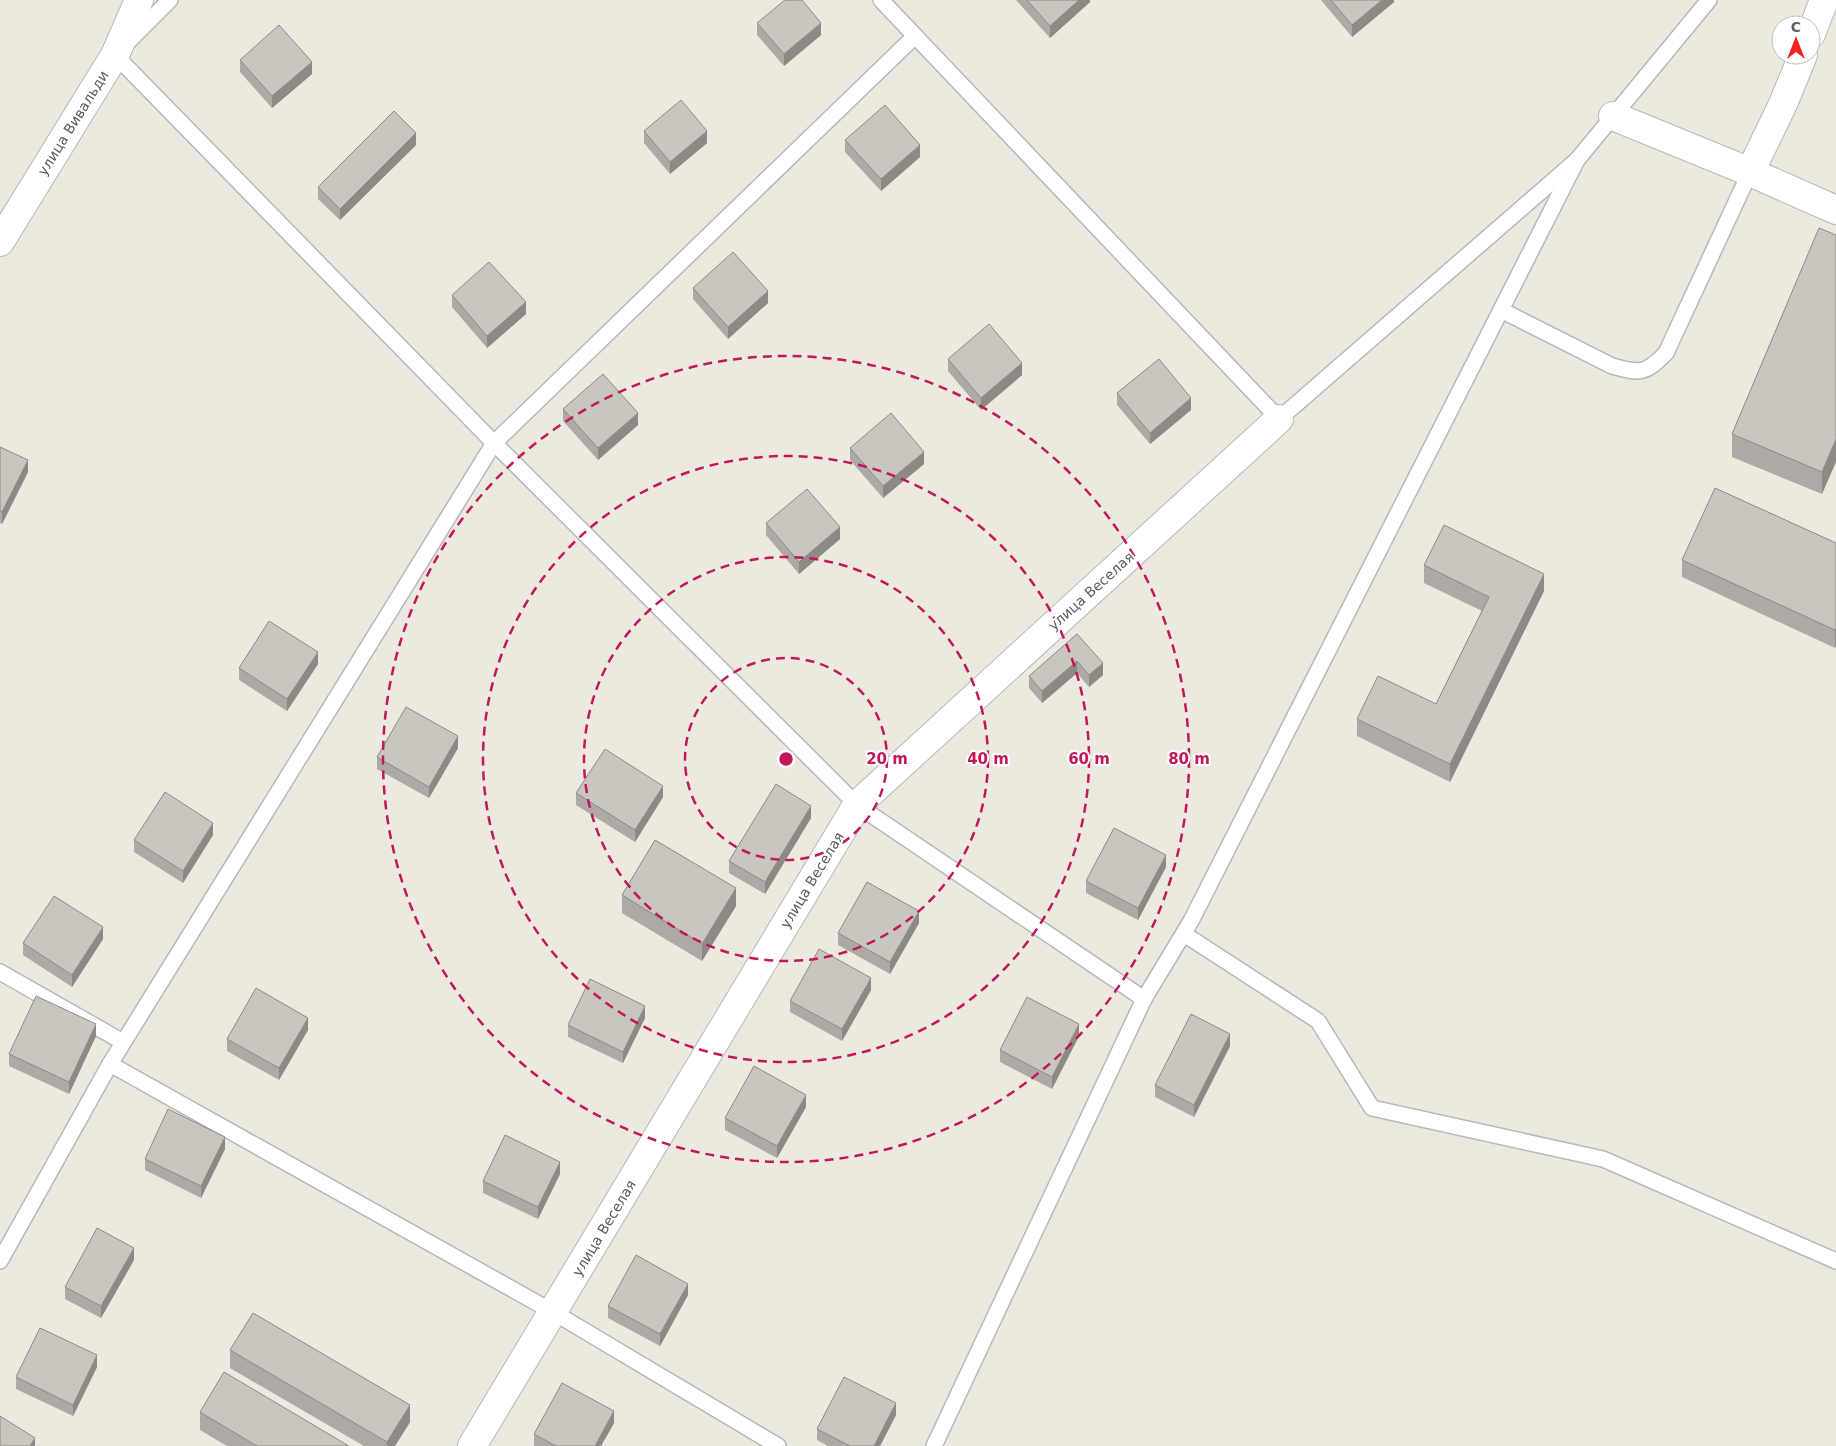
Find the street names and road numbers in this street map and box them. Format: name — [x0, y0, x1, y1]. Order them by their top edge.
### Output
street label: улица Вивальди — [34, 68, 112, 178]
street label: улица Веселая — [1045, 548, 1137, 634]
street label: улица Веселая — [777, 829, 847, 931]
street label: улица Веселая — [569, 1177, 639, 1279]

